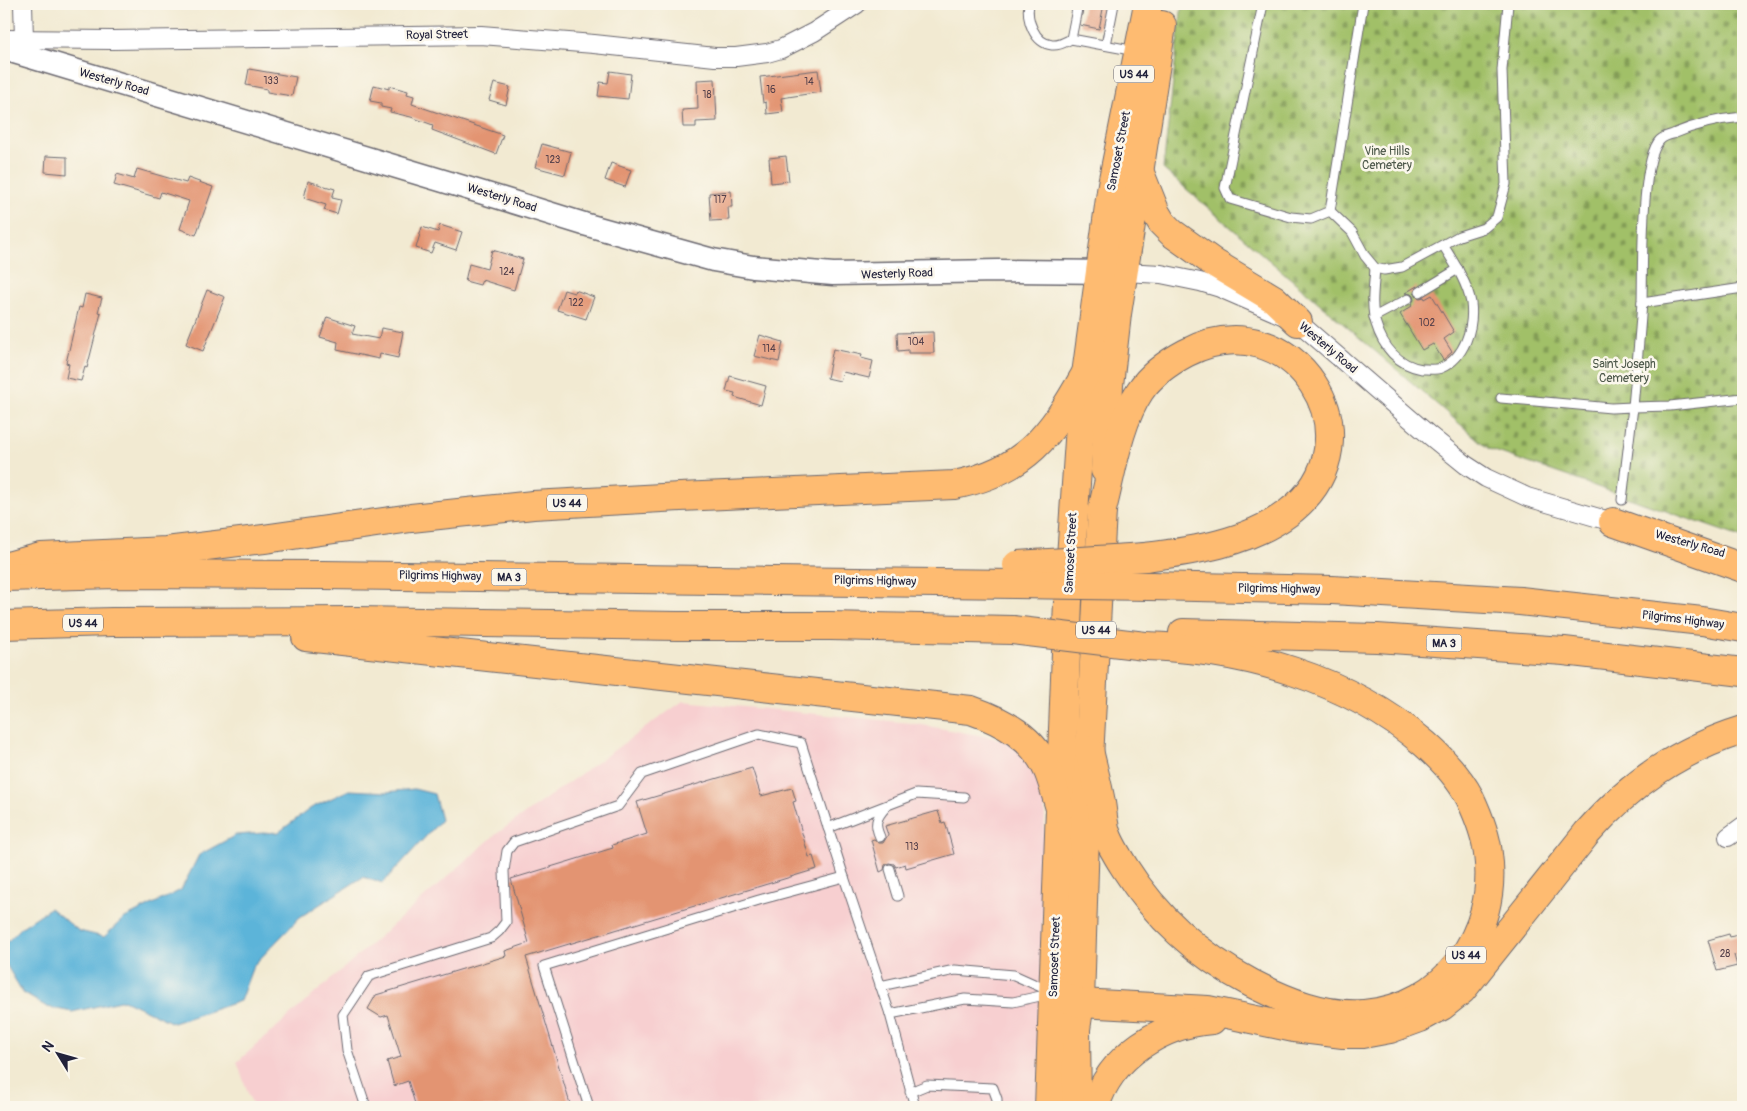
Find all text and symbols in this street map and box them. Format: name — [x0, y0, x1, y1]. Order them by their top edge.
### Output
street label: Royal Street — [406, 27, 468, 43]
street label: Westerly Road — [77, 65, 151, 99]
road number: US 44 — [1114, 66, 1154, 82]
house number: 133 — [263, 75, 279, 87]
house number: 14 — [804, 76, 814, 88]
house number: 16 — [766, 84, 776, 96]
house number: 18 — [703, 89, 711, 101]
street label: Samoset Street — [1104, 110, 1134, 192]
park label: Vine Hills Cemetery — [1362, 144, 1412, 173]
house number: 123 — [546, 154, 561, 166]
street label: Westerly Road — [465, 180, 539, 216]
house number: 117 — [713, 194, 727, 206]
street label: Westerly Road — [861, 265, 933, 283]
house number: 124 — [499, 266, 515, 278]
house number: 122 — [568, 297, 584, 309]
house number: 102 — [1419, 317, 1436, 329]
street label: Westerly Road — [1296, 319, 1360, 377]
house number: 104 — [908, 336, 924, 348]
house number: 114 — [762, 343, 776, 355]
park label: Saint Joseph Cemetery — [1592, 357, 1656, 386]
road number: US 44 — [547, 494, 587, 512]
street label: Samoset Street — [1061, 512, 1081, 594]
street label: Westerly Road — [1653, 527, 1727, 561]
street label: Pilgrims Highway — [399, 568, 481, 584]
road number: MA 3 — [492, 568, 526, 586]
street label: Pilgrims Highway — [834, 573, 916, 589]
street label: Pilgrims Highway — [1238, 581, 1320, 597]
street label: Pilgrims Highway — [1641, 608, 1725, 632]
road number: US 44 — [63, 614, 103, 632]
road number: US 44 — [1076, 622, 1116, 638]
road number: MA 3 — [1426, 634, 1462, 651]
house number: 113 — [905, 841, 919, 853]
street label: Samoset Street — [1046, 916, 1064, 998]
road number: US 44 — [1446, 946, 1486, 964]
house number: 28 — [1720, 948, 1730, 960]
north arrow — [32, 1028, 82, 1078]
text: N — [38, 1038, 58, 1055]

